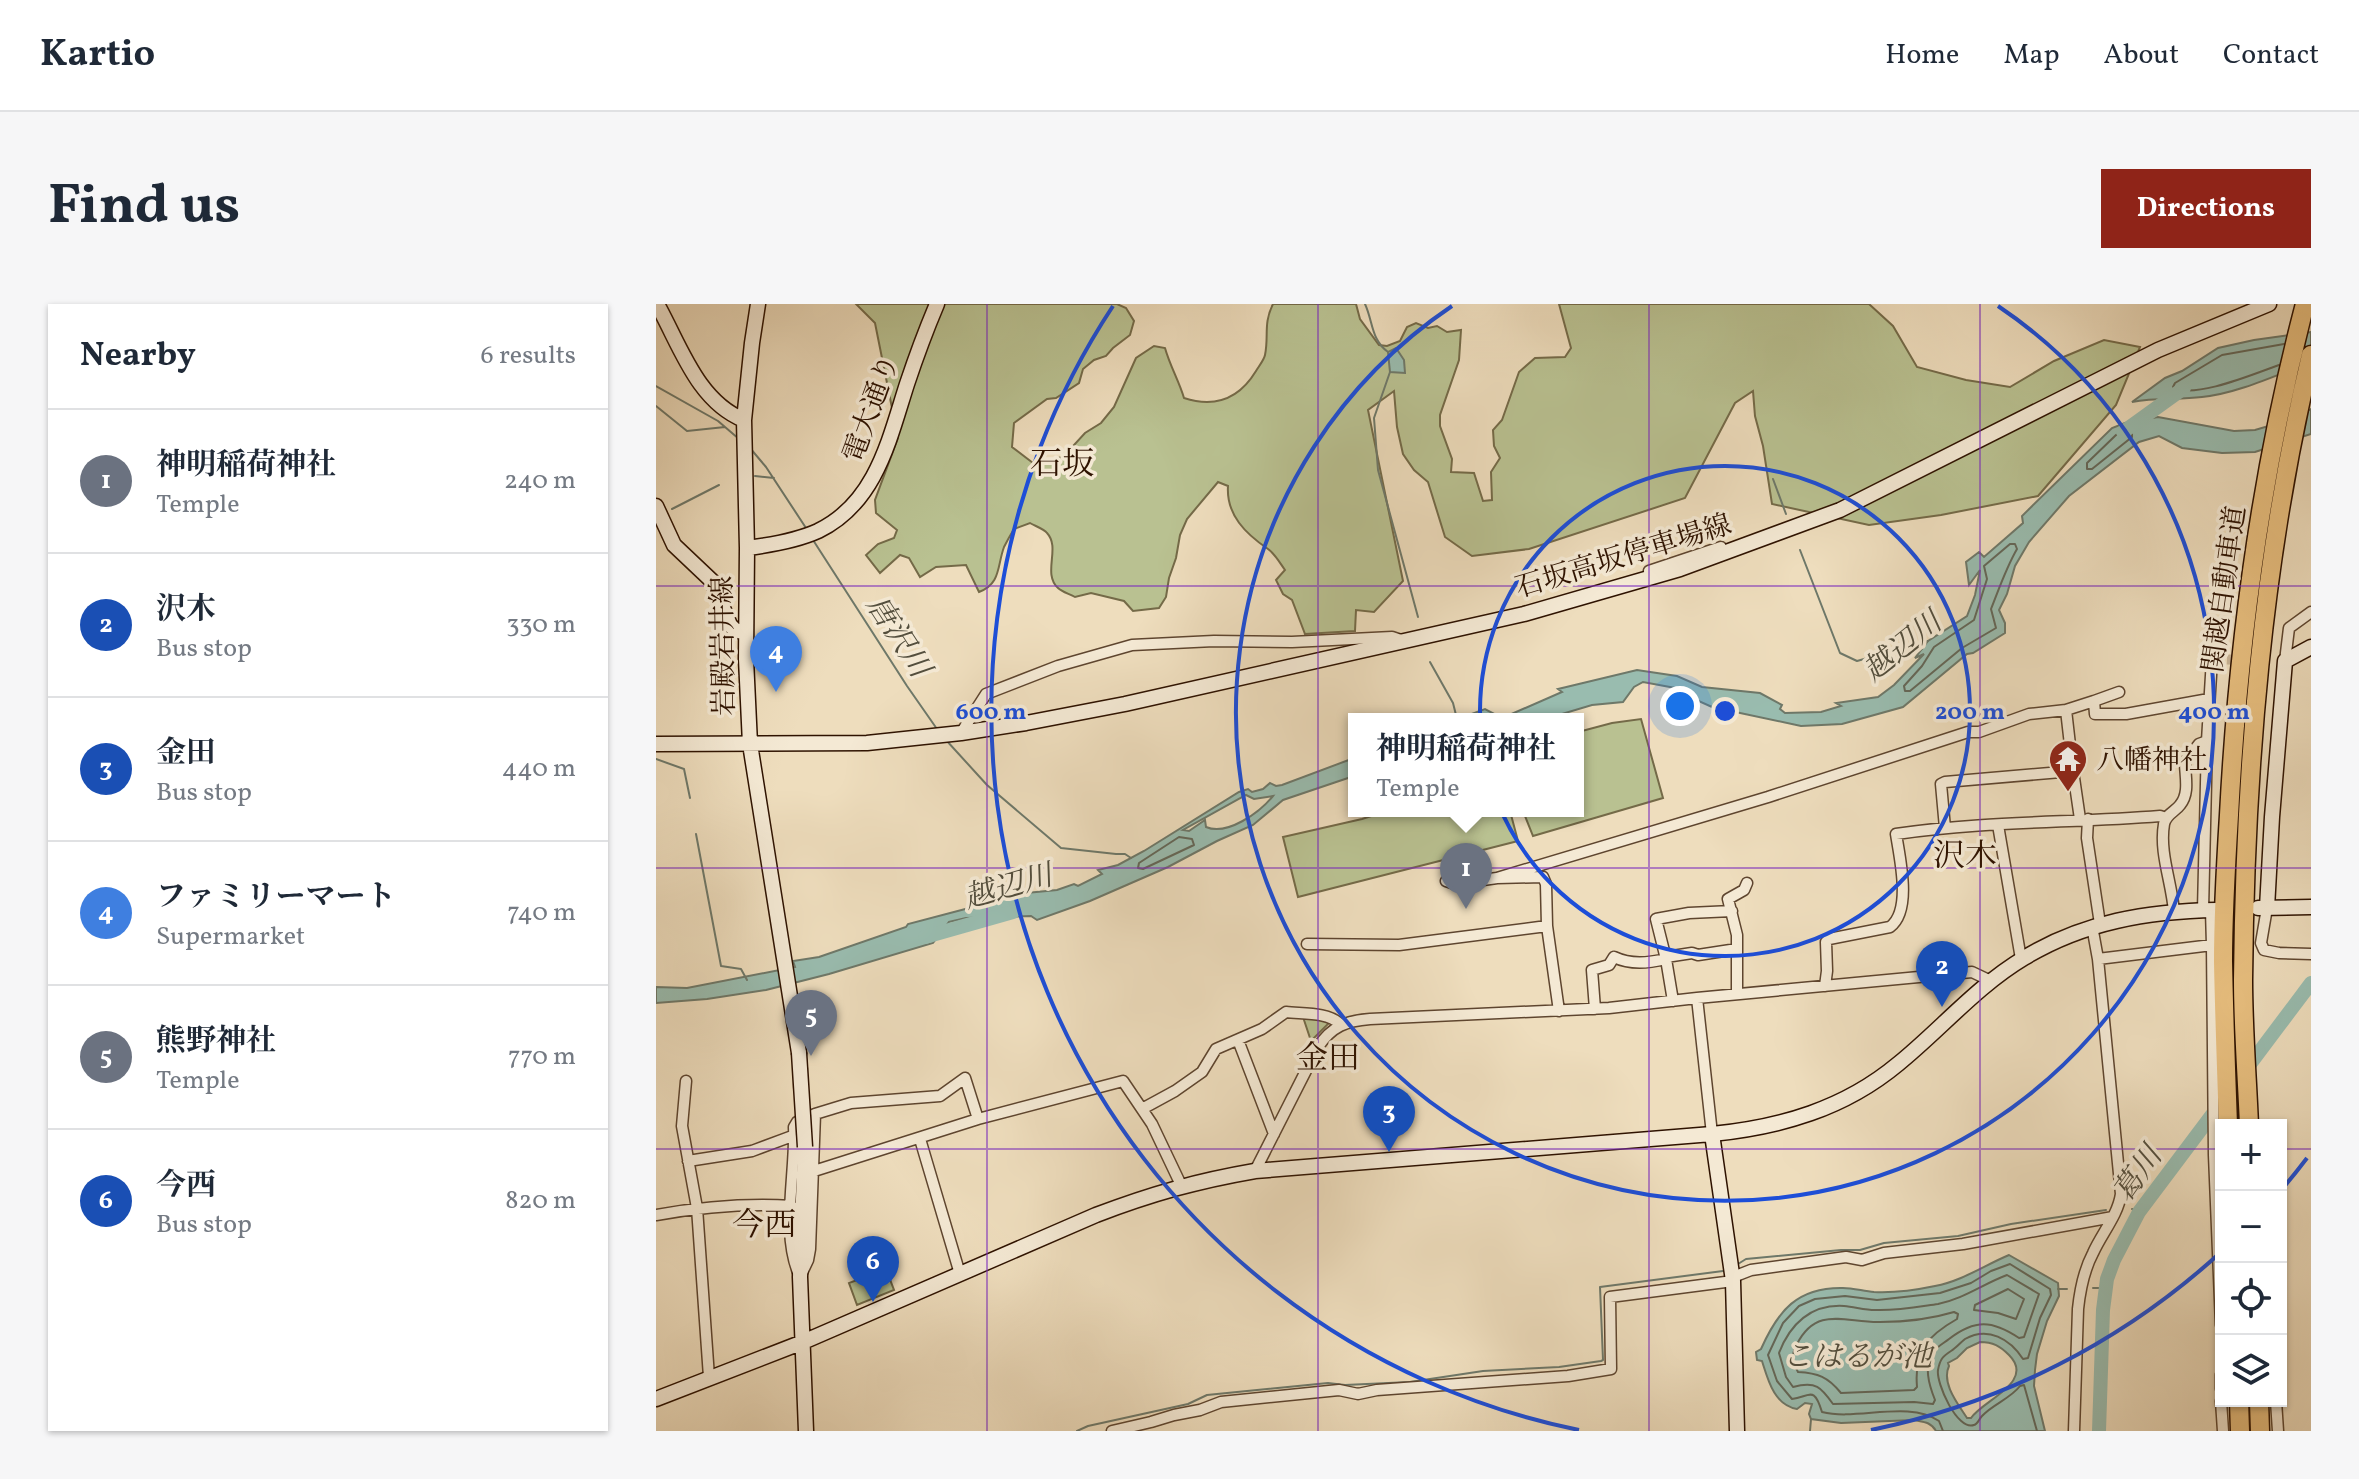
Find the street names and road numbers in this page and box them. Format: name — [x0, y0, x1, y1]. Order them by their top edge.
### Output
street label: 電大通り — [835, 350, 910, 468]
street label: 関越自動車道 — [2194, 503, 2256, 675]
street label: 石坂高坂停車場線 — [1511, 506, 1737, 609]
street label: 岩殿岩井線 — [704, 576, 745, 716]

